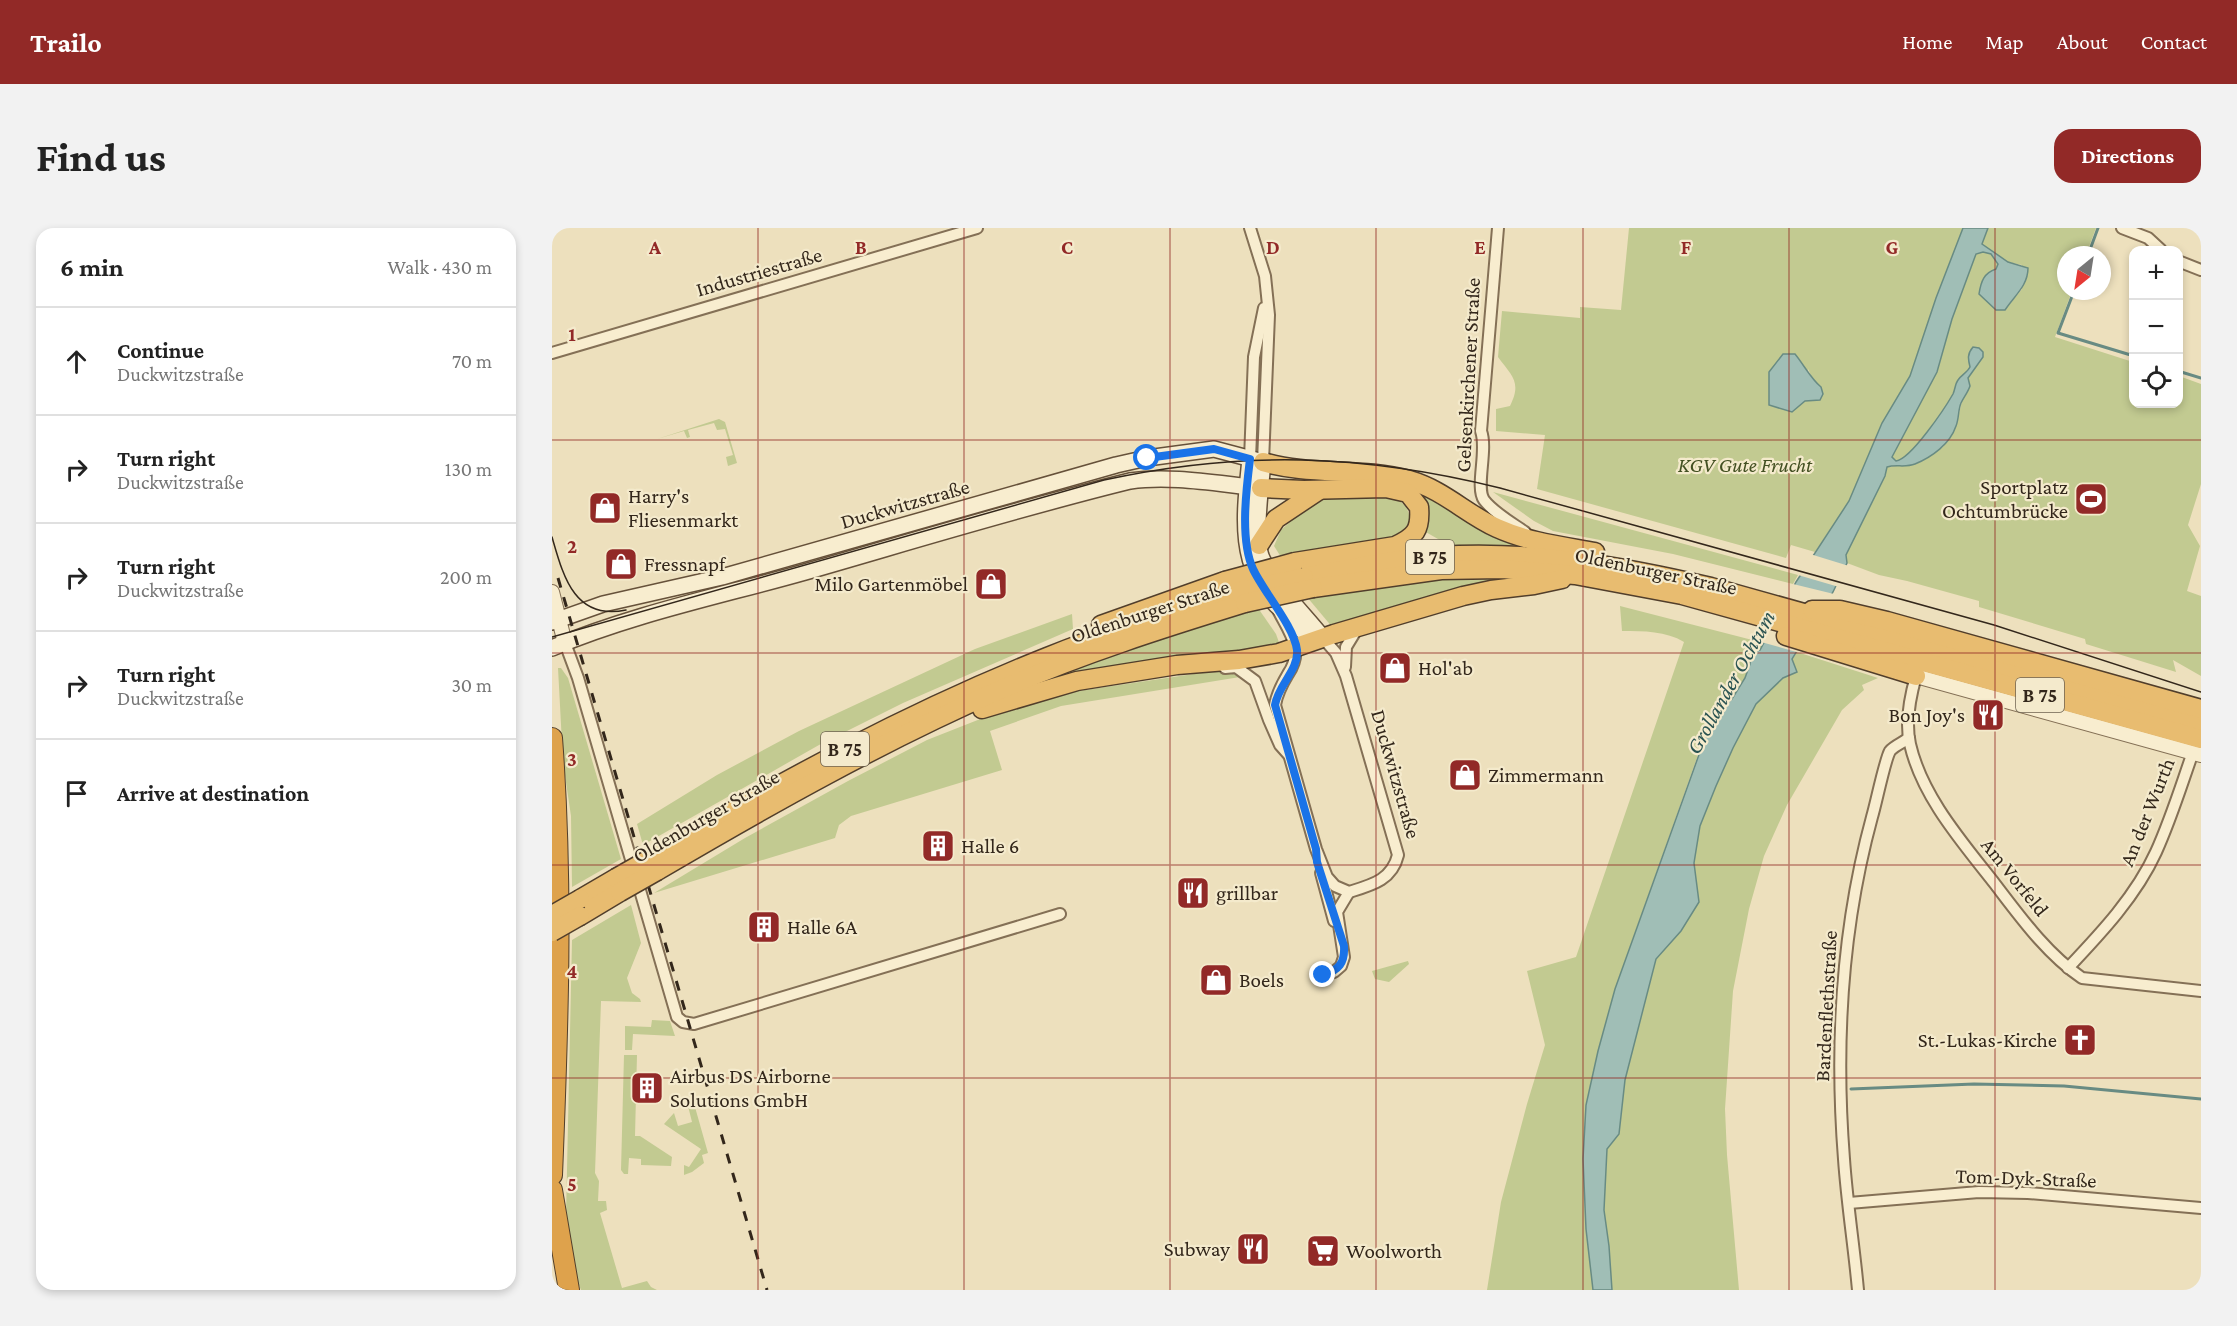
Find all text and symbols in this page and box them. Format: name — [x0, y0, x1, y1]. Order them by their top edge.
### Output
text: Trailo — [30, 27, 102, 58]
text: Home — [1902, 30, 1952, 54]
text: Map — [1985, 30, 2024, 54]
text: About — [2057, 30, 2108, 54]
text: Contact — [2141, 30, 2207, 54]
button: Directions — [2054, 129, 2201, 183]
text: Find us — [36, 133, 166, 180]
text: A — [648, 236, 662, 258]
text: B — [855, 236, 867, 258]
text: C — [1061, 236, 1073, 258]
text: D — [1266, 236, 1280, 258]
text: E — [1474, 236, 1486, 258]
text: F — [1681, 236, 1692, 258]
text: G — [1886, 236, 1899, 258]
street label: Industriestraße — [693, 243, 825, 301]
north arrow — [2057, 246, 2111, 300]
map controls — [2129, 246, 2183, 408]
button: + — [2129, 246, 2183, 300]
text: 6 min — [60, 253, 124, 282]
text: Walk · 430 m — [388, 256, 492, 278]
street label: Gelsenkirchener Straße — [1451, 277, 1485, 473]
button: − — [2129, 300, 2183, 354]
text: 1 — [568, 323, 576, 345]
text: Continue — [117, 338, 204, 363]
icon: ahead — [60, 345, 93, 378]
text: 70 m — [452, 350, 492, 372]
button: locate — [2129, 354, 2183, 408]
text: Duckwitzstraße — [117, 363, 244, 385]
route start — [1133, 444, 1159, 470]
text: Turn right — [117, 446, 215, 471]
icon: right — [60, 453, 93, 486]
park label: KGV Gute Frucht — [1678, 453, 1813, 477]
text: 130 m — [445, 458, 492, 480]
text: Duckwitzstraße — [117, 471, 244, 493]
street label: Duckwitzstraße — [838, 474, 972, 534]
place label: Sportplatz Ochtumbrücke — [1942, 475, 2068, 523]
sports icon: Sportplatz Ochtumbrücke — [2073, 481, 2109, 517]
place label: Harry's Fliesenmarkt — [628, 484, 739, 532]
shop icon: Harry's Fliesenmarkt — [587, 490, 623, 526]
text: 2 — [567, 535, 577, 557]
road number: B 75 — [1406, 540, 1454, 574]
street label: Oldenburger Straße — [1573, 542, 1739, 600]
shop icon: Fressnapf — [603, 546, 639, 582]
place label: Fressnapf — [644, 552, 727, 576]
text: Turn right — [117, 554, 215, 579]
icon: right — [60, 561, 93, 594]
text: 200 m — [440, 566, 492, 588]
shop icon: Milo Gartenmöbel — [973, 566, 1009, 602]
place label: Milo Gartenmöbel — [815, 572, 968, 596]
street label: Oldenburger Straße — [1068, 574, 1232, 648]
text: Duckwitzstraße — [117, 579, 244, 601]
water label: Grollander Ochtum — [1681, 606, 1780, 758]
shop icon: Hol'ab — [1377, 650, 1413, 686]
place label: Hol'ab — [1418, 656, 1473, 680]
text: Turn right — [117, 662, 215, 687]
icon: right — [60, 669, 93, 702]
text: 30 m — [451, 674, 492, 696]
road number: B 75 — [2016, 678, 2064, 712]
text: Duckwitzstraße — [117, 687, 244, 709]
restaurant icon: Bon Joy's — [1970, 697, 2006, 733]
place label: Bon Joy's — [1889, 703, 1965, 727]
street label: Duckwitzstraße — [1366, 707, 1426, 841]
road number: B 75 — [821, 732, 869, 766]
text: 3 — [567, 748, 577, 770]
street label: An der Wurth — [2114, 754, 2180, 870]
shop icon: Zimmermann — [1447, 757, 1483, 793]
place label: Zimmermann — [1488, 763, 1604, 787]
street label: Oldenburger Straße — [628, 764, 784, 868]
icon: arrive — [60, 777, 93, 810]
text: Arrive at destination — [117, 781, 309, 806]
building icon: Halle 6 — [920, 828, 956, 864]
street label: Am Vorfeld — [1976, 833, 2054, 921]
place label: Halle 6 — [961, 834, 1019, 858]
restaurant icon: grillbar — [1175, 875, 1211, 911]
place label: grillbar — [1216, 881, 1279, 905]
building icon: Halle 6A — [746, 909, 782, 945]
place label: Halle 6A — [787, 915, 857, 939]
street label: Bardenflethstraße — [1810, 930, 1842, 1082]
text: 4 — [567, 960, 578, 982]
route end — [1309, 961, 1335, 987]
shop icon: Boels — [1198, 962, 1234, 998]
place label: Boels — [1239, 968, 1284, 992]
church icon: St.-Lukas-Kirche — [2062, 1022, 2098, 1058]
place label: St.-Lukas-Kirche — [1918, 1028, 2057, 1052]
place label: Airbus DS Airborne Solutions GmbH — [670, 1064, 831, 1112]
building icon: Airbus DS Airborne Solutions GmbH — [629, 1070, 665, 1106]
street label: Tom-Dyk-Straße — [1955, 1164, 2097, 1192]
text: 5 — [567, 1173, 577, 1195]
restaurant icon: Subway — [1235, 1231, 1271, 1267]
supermarket icon: Woolworth — [1305, 1233, 1341, 1269]
place label: Subway — [1164, 1237, 1230, 1261]
place label: Woolworth — [1346, 1239, 1442, 1263]

